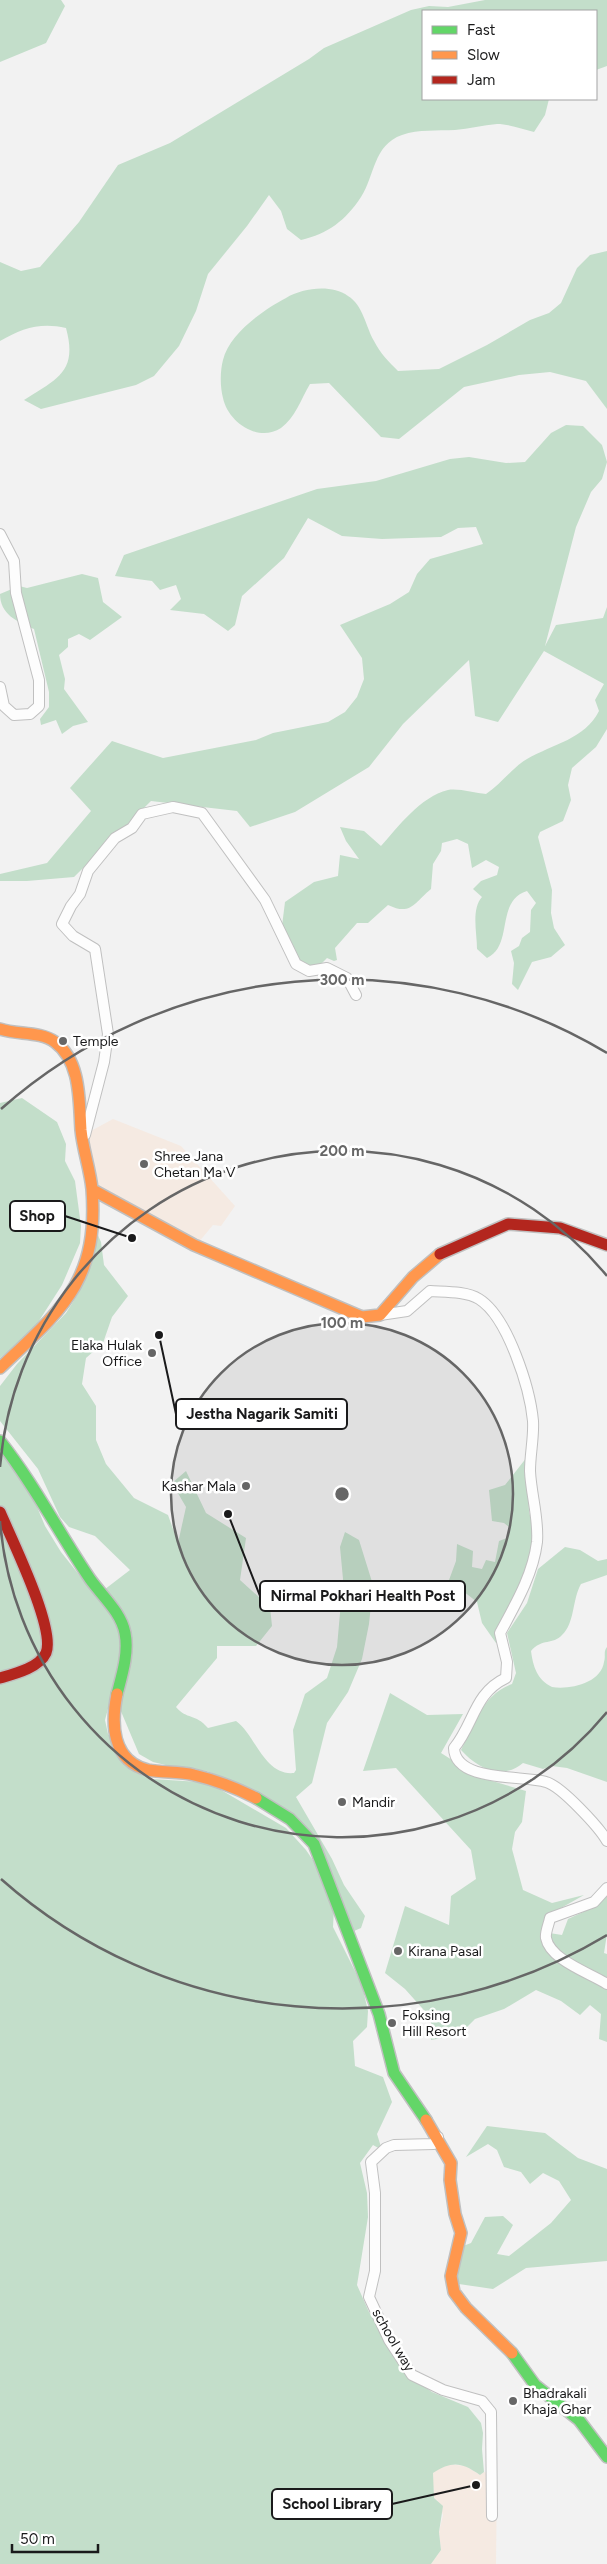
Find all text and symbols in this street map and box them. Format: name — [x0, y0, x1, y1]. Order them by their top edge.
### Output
legend — [422, 10, 597, 100]
text: Fast — [467, 21, 496, 39]
text: Slow — [467, 46, 500, 64]
text: Jam — [467, 71, 495, 89]
text: 300 m — [320, 971, 364, 989]
place label: Temple — [73, 1033, 119, 1050]
marker: Temple — [57, 1035, 69, 1047]
text: 200 m — [320, 1142, 364, 1160]
place label: Shree Jana Chetan Ma V — [154, 1148, 236, 1181]
marker: Shree Jana Chetan Ma V — [138, 1158, 150, 1170]
callout: Shop — [10, 1201, 65, 1231]
text: Shop — [19, 1207, 55, 1225]
text: 100 m — [321, 1314, 363, 1332]
place label: Elaka Hulak Office — [71, 1337, 142, 1370]
marker: Elaka Hulak Office — [146, 1347, 158, 1359]
callout: Jestha Nagarik Samiti — [176, 1399, 347, 1429]
text: Jestha Nagarik Samiti — [186, 1405, 338, 1423]
place label: Kashar Mala — [162, 1478, 236, 1495]
marker: Kashar Mala — [240, 1480, 252, 1492]
centre of rings — [333, 1485, 351, 1503]
callout: Nirmal Pokhari Health Post — [260, 1581, 465, 1611]
text: Nirmal Pokhari Health Post — [271, 1587, 455, 1605]
place label: Mandir — [352, 1794, 395, 1811]
marker: Mandir — [336, 1796, 348, 1808]
place label: Kirana Pasal — [408, 1943, 482, 1960]
marker: Kirana Pasal — [392, 1945, 404, 1957]
place label: Foksing Hill Resort — [402, 2007, 466, 2040]
marker: Foksing Hill Resort — [386, 2017, 398, 2029]
street label: school way — [368, 2305, 418, 2375]
place label: Bhadrakali Khaja Ghar — [523, 2385, 591, 2418]
marker: Bhadrakali Khaja Ghar — [507, 2395, 519, 2407]
callout: School Library — [272, 2489, 392, 2519]
text: School Library — [282, 2495, 382, 2513]
scale bar — [12, 2522, 99, 2554]
text: 50 m — [20, 2530, 55, 2548]

